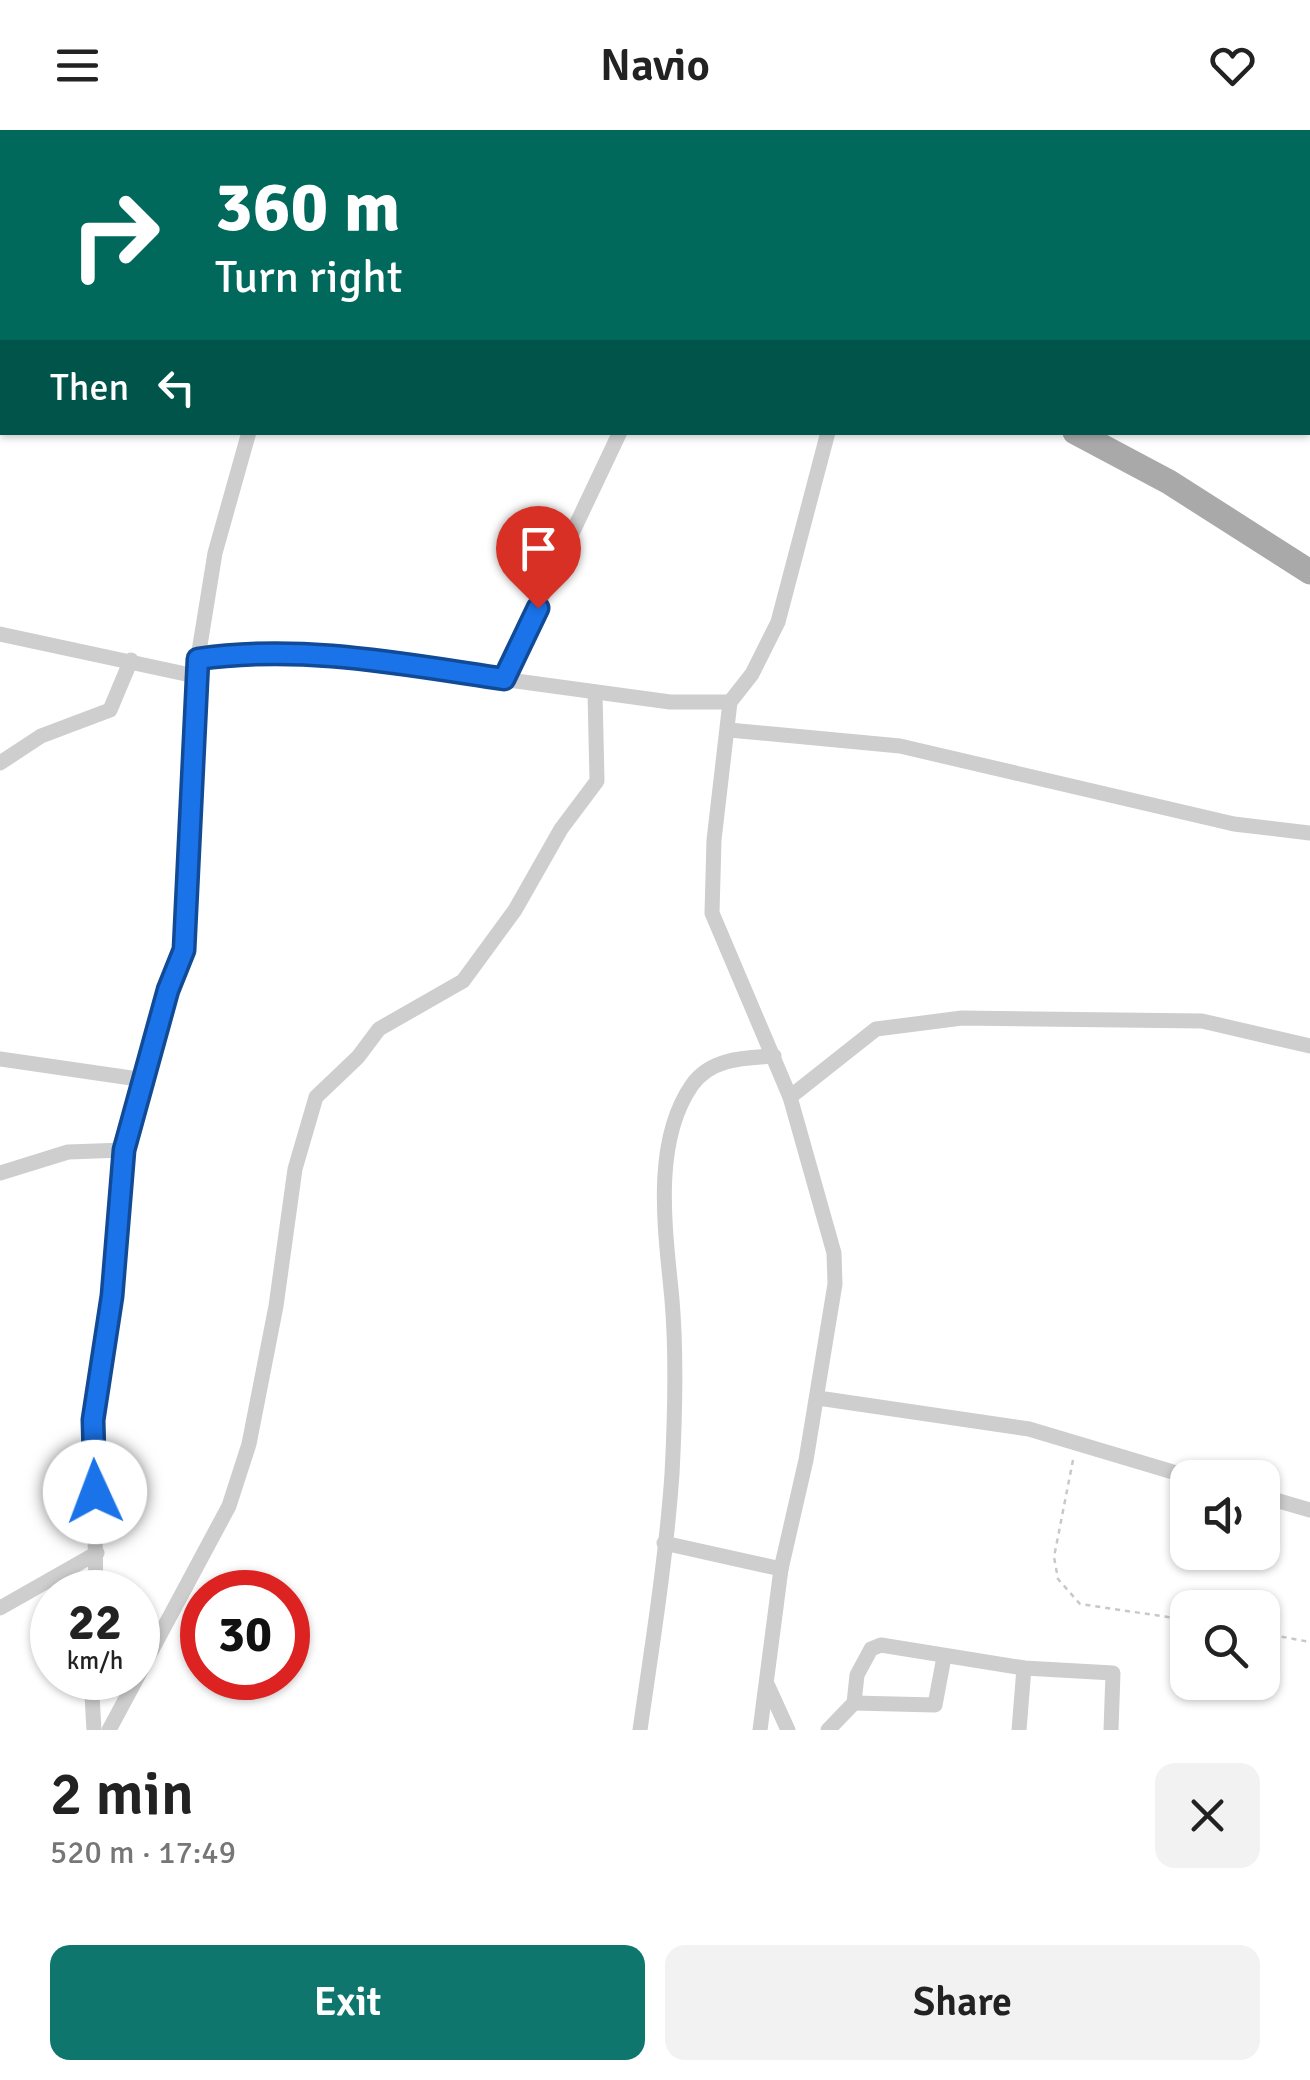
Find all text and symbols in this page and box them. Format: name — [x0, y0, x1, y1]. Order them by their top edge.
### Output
icon: menu — [50, 38, 105, 93]
text: Navio — [600, 38, 710, 93]
icon: heart — [1205, 38, 1260, 93]
text: 360 m — [215, 164, 400, 250]
icon: right — [50, 170, 180, 300]
text: Turn right — [215, 250, 403, 305]
icon: left — [149, 360, 204, 415]
text: Then — [50, 364, 129, 411]
pin — [496, 506, 581, 609]
icon: arrive — [511, 521, 566, 576]
position arrow — [43, 1440, 147, 1544]
map controls — [1170, 1460, 1280, 1700]
button: sound — [1170, 1460, 1280, 1570]
speed limit sign: 30 — [180, 1570, 310, 1700]
button: search — [1170, 1590, 1280, 1700]
text: 22 — [68, 1592, 122, 1654]
text: km/h — [67, 1645, 123, 1676]
text: 2 min — [50, 1758, 194, 1832]
button: close — [1155, 1763, 1260, 1868]
text: 520 m · 17:49 — [50, 1833, 236, 1872]
button: Exit — [50, 1945, 645, 2060]
button: Share — [665, 1945, 1260, 2060]

